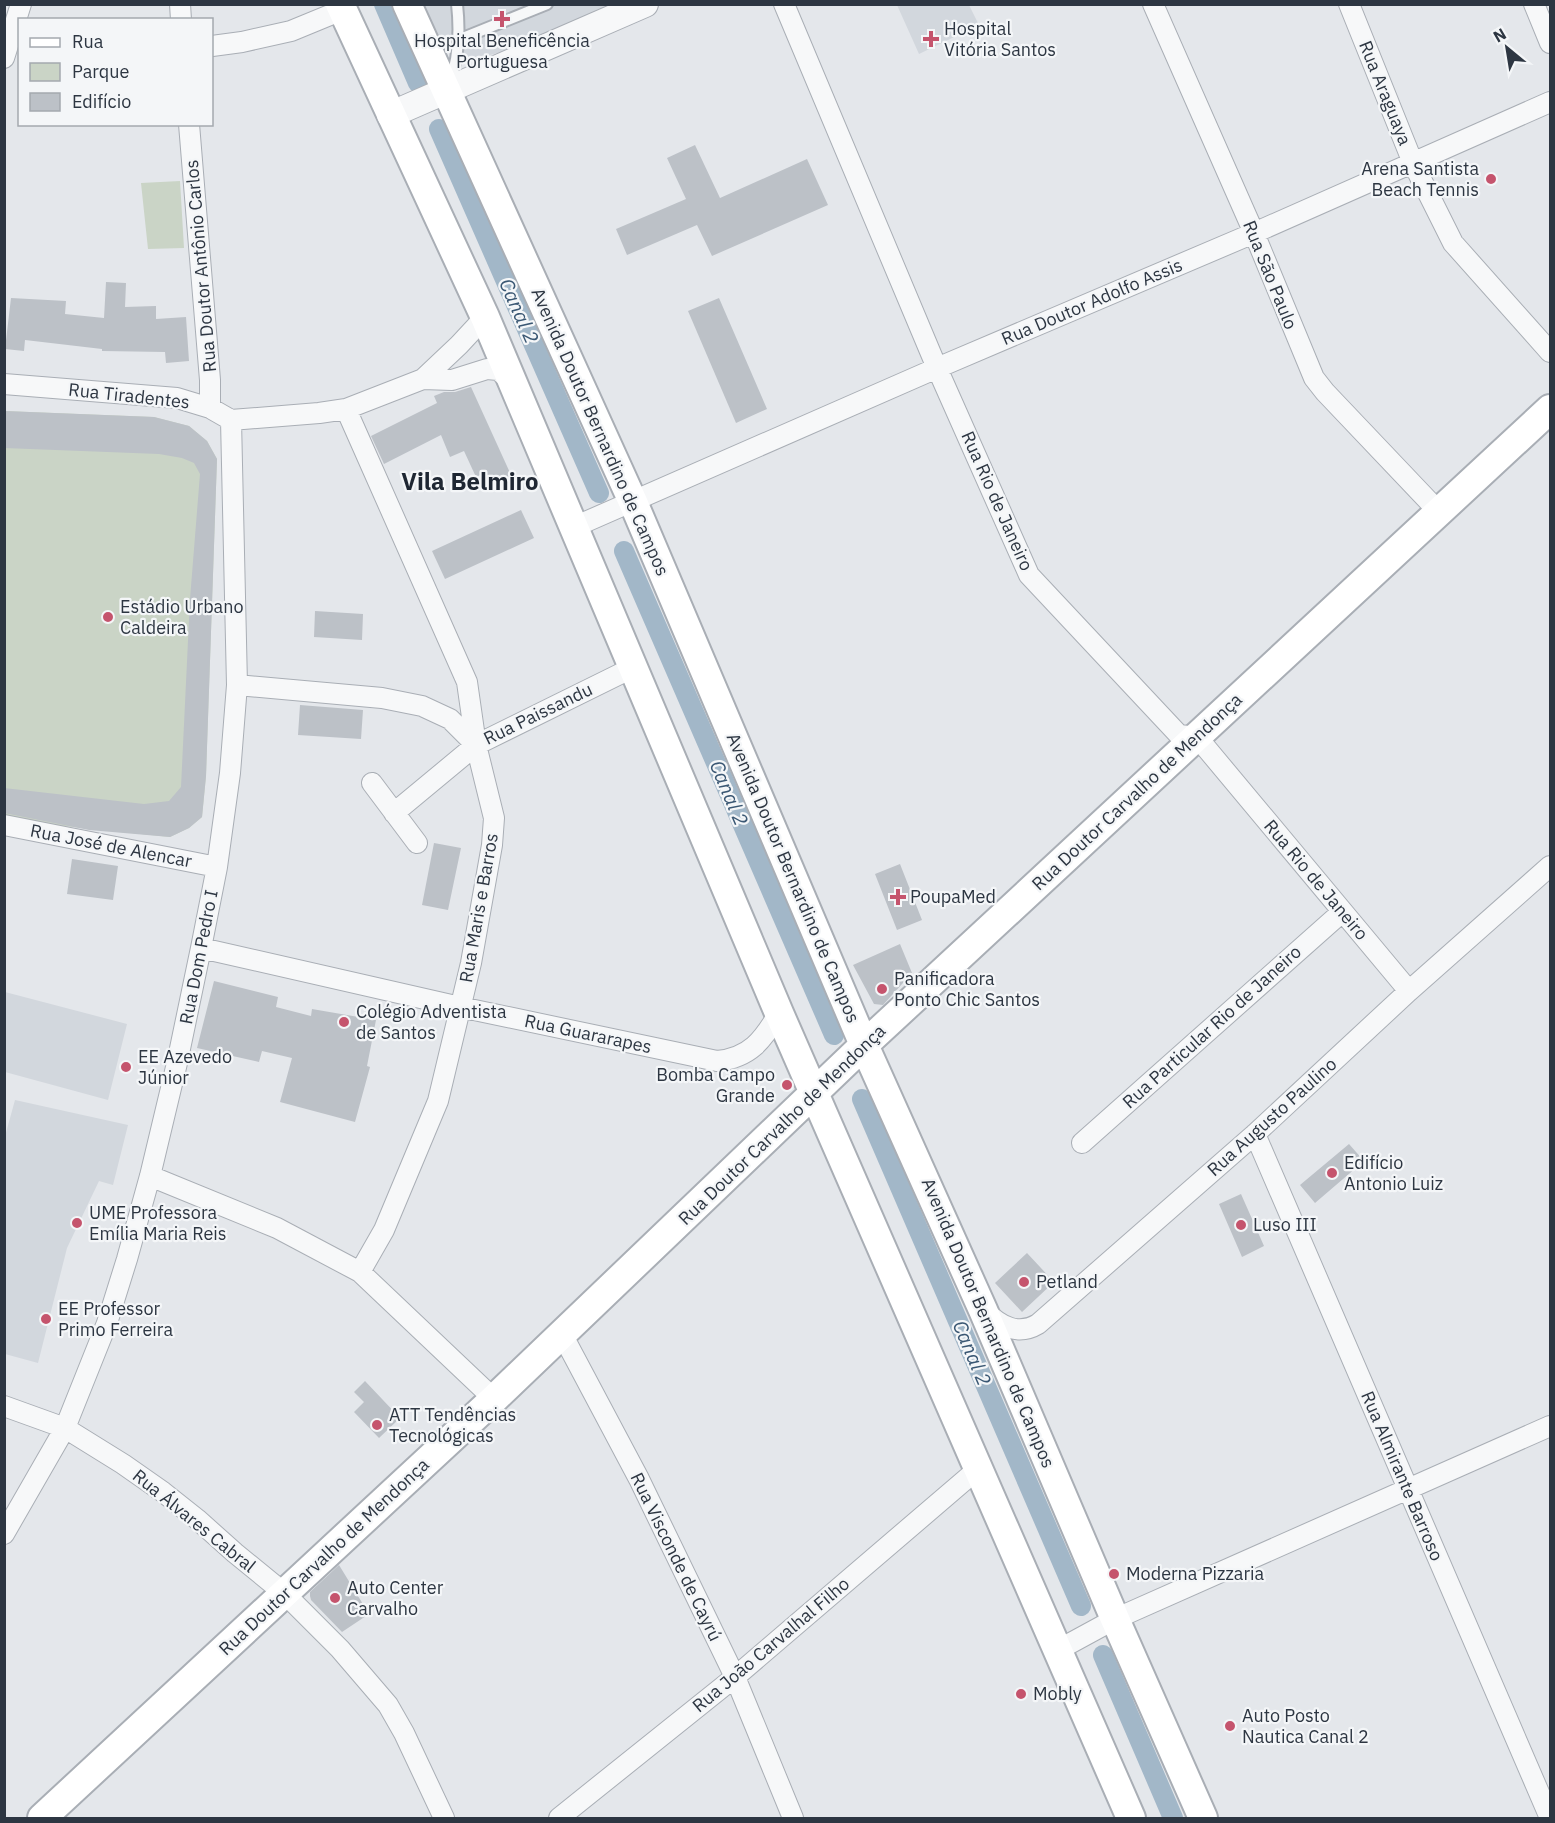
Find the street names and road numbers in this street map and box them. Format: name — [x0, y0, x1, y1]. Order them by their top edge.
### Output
street label: Rua Araguaya — [1354, 37, 1417, 149]
street label: Rua Doutor Antônio Carlos — [180, 159, 221, 373]
street label: Rua São Paulo — [1238, 217, 1303, 333]
street label: Rua Doutor Adolfo Assis — [998, 253, 1186, 350]
street label: Avenida Doutor Bernardino de Campos — [526, 284, 675, 579]
street label: Rua Tiradentes — [67, 378, 191, 413]
street label: Rua Rio de Janeiro — [956, 427, 1039, 574]
street label: Rua Paissandu — [480, 677, 596, 750]
street label: Rua Doutor Carvalho de Mendonça — [1027, 688, 1247, 895]
street label: Avenida Doutor Bernardino de Campos — [722, 729, 865, 1026]
street label: Rua Rio de Janeiro — [1259, 815, 1374, 945]
street label: Rua José de Alencar — [28, 819, 194, 873]
street label: Rua Maris e Barros — [454, 831, 503, 984]
street label: Rua Dom Pedro I — [174, 888, 223, 1026]
street label: Rua Particular Rio de Janeiro — [1117, 940, 1306, 1113]
street label: Rua Guararapes — [522, 1009, 654, 1058]
street label: Rua Doutor Carvalho de Mendonça — [673, 1019, 890, 1230]
street label: Rua Augusto Paulino — [1202, 1052, 1341, 1181]
street label: Avenida Doutor Bernardino de Campos — [917, 1174, 1060, 1471]
street label: Rua Almirante Barroso — [1356, 1387, 1449, 1564]
street label: Rua Doutor Carvalho de Mendonça — [214, 1453, 434, 1660]
street label: Rua Álvares Cabral — [128, 1464, 261, 1577]
street label: Rua Visconde de Cayrú — [626, 1469, 727, 1645]
street label: Rua João Carvalhal Filho — [687, 1572, 854, 1717]

